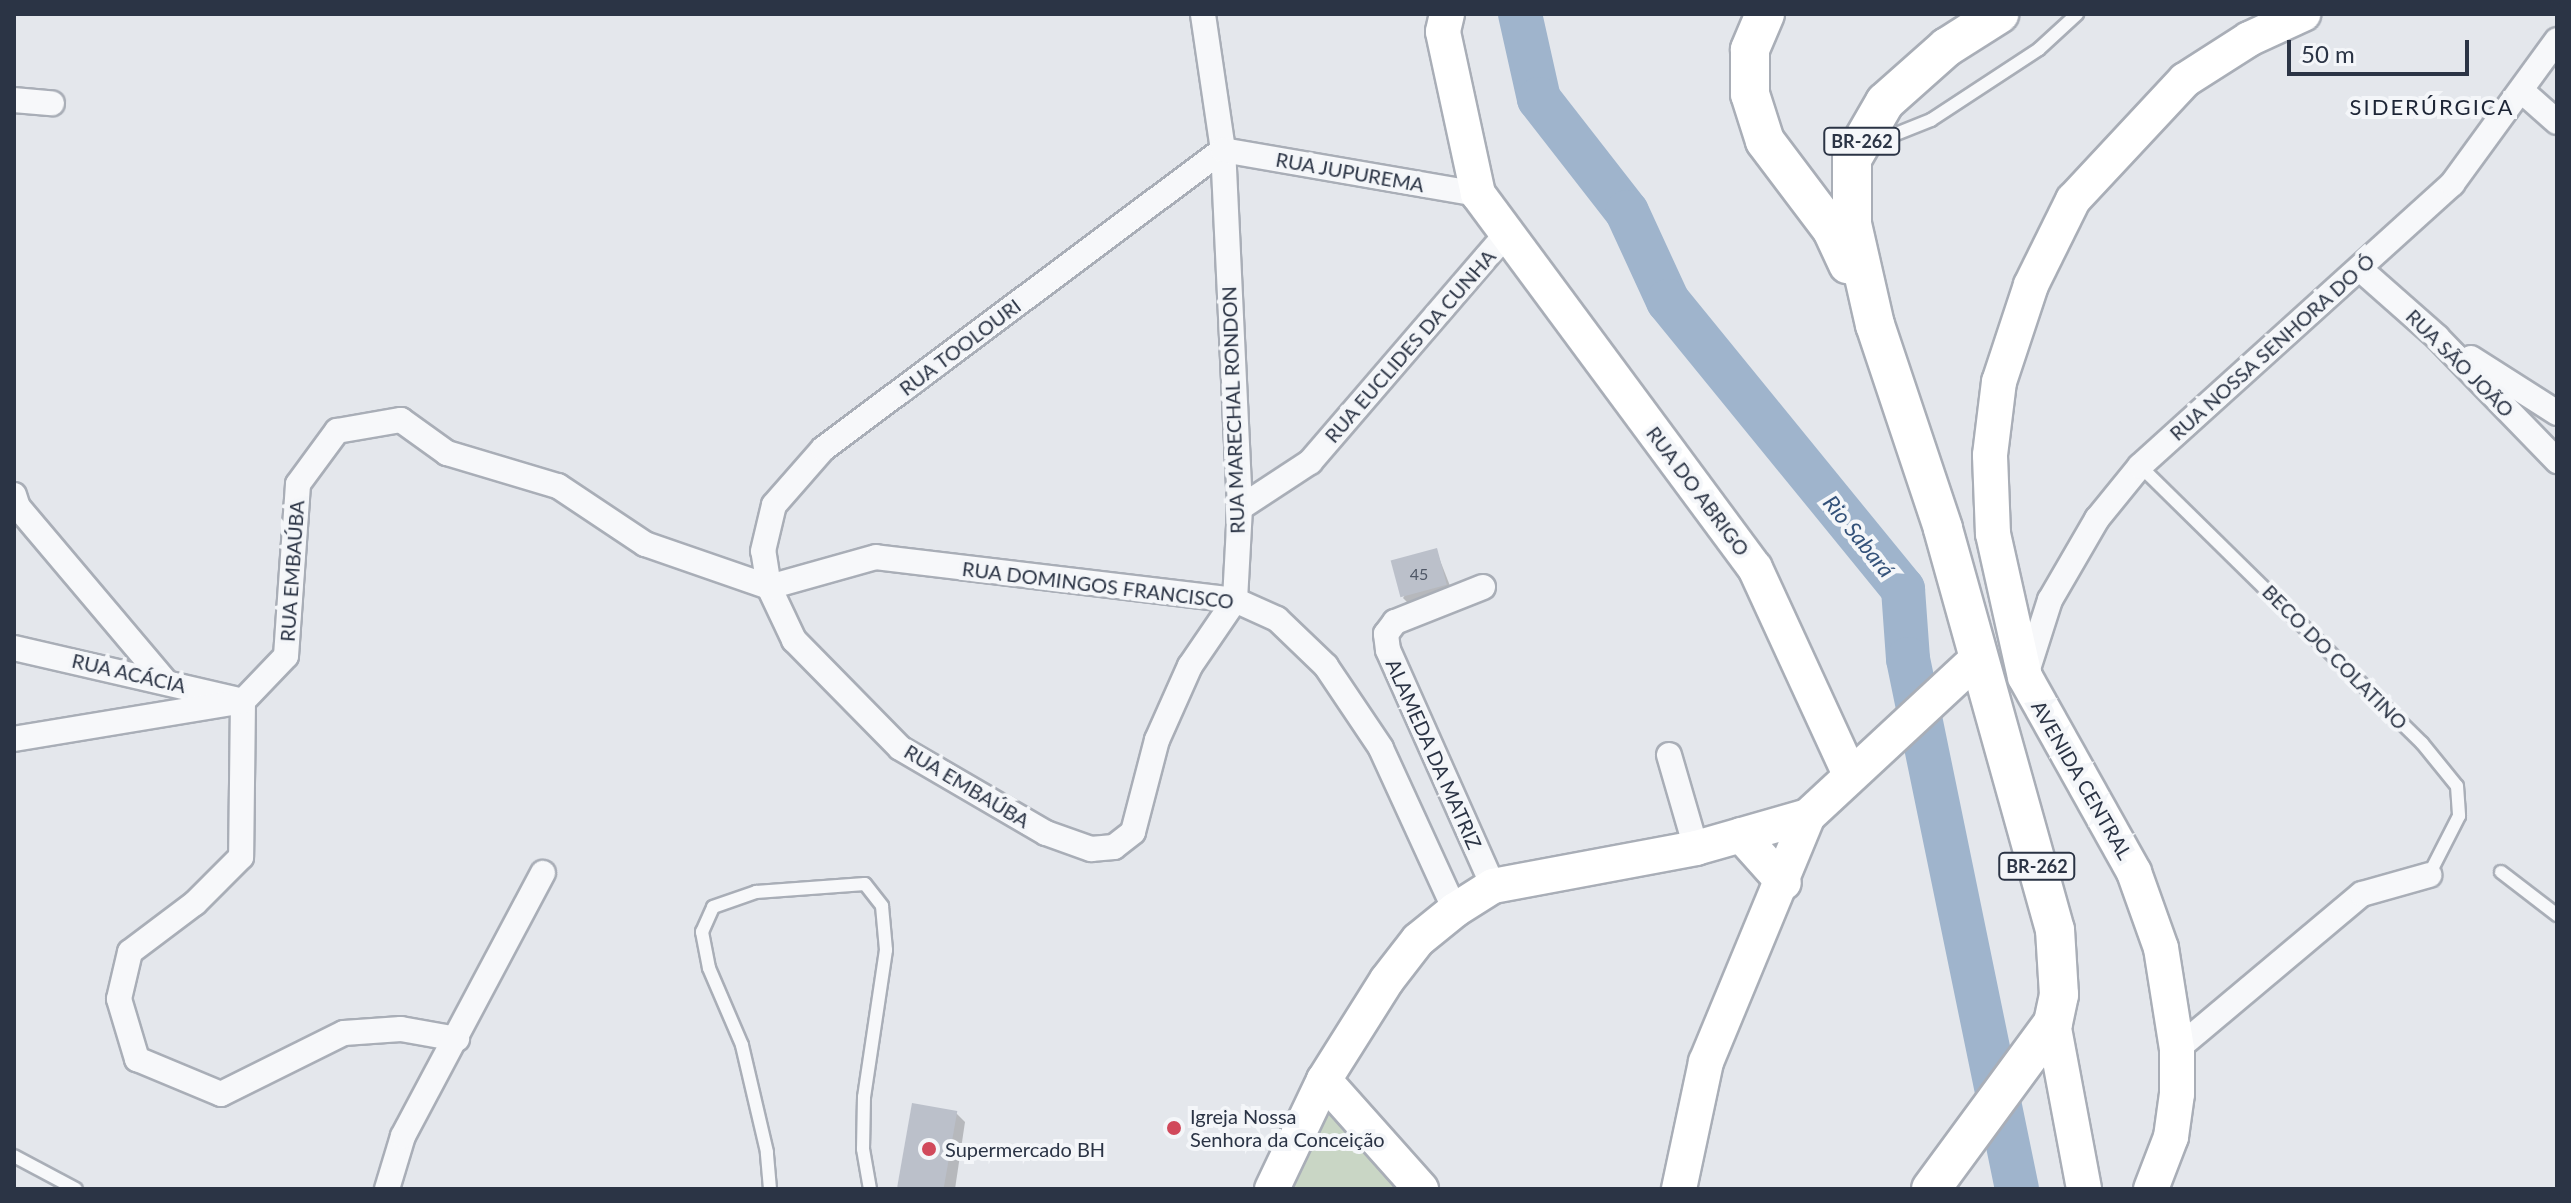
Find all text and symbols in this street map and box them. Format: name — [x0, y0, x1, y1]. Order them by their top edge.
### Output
scale bar — [2291, 24, 2473, 74]
text: 50 m — [2301, 39, 2355, 68]
district label: SIDERÚRGICA — [2350, 94, 2514, 120]
road number: BR-262 — [1822, 127, 1902, 155]
street label: RUA JUPUREMA — [1273, 147, 1427, 197]
street label: RUA EUCLIDES DA CUNHA — [1319, 244, 1501, 448]
street label: RUA NOSSA SENHORA DO Ó — [2164, 248, 2380, 446]
street label: RUA MARECHAL RONDON — [1217, 285, 1249, 535]
street label: RUA TOOLOURI — [894, 293, 1026, 401]
street label: RUA SÃO JOÃO — [2401, 304, 2519, 422]
street label: RUA DO ABRIGO — [1641, 421, 1755, 561]
water label: Rio Sabará — [1818, 490, 1900, 582]
street label: RUA EMBAÚBA — [275, 499, 309, 643]
street label: RUA DOMINGOS FRANCISCO — [960, 556, 1236, 614]
house number: 45 — [1410, 564, 1428, 584]
street label: BECO DO COLATINO — [2258, 580, 2412, 734]
street label: RUA ACÁCIA — [69, 648, 189, 698]
street label: ALAMEDA DA MATRIZ — [1381, 655, 1487, 853]
street label: AVENIDA CENTRAL — [2027, 696, 2137, 864]
street label: RUA EMBAÚBA — [900, 739, 1034, 833]
road number: BR-262 — [1997, 852, 2077, 880]
place label: Igreja Nossa Senhora da Conceição — [1190, 1104, 1385, 1151]
marker: Igreja Nossa Senhora da Conceição — [1165, 1119, 1183, 1137]
place label: Supermercado BH — [945, 1137, 1105, 1161]
marker: Supermercado BH — [920, 1140, 938, 1158]

